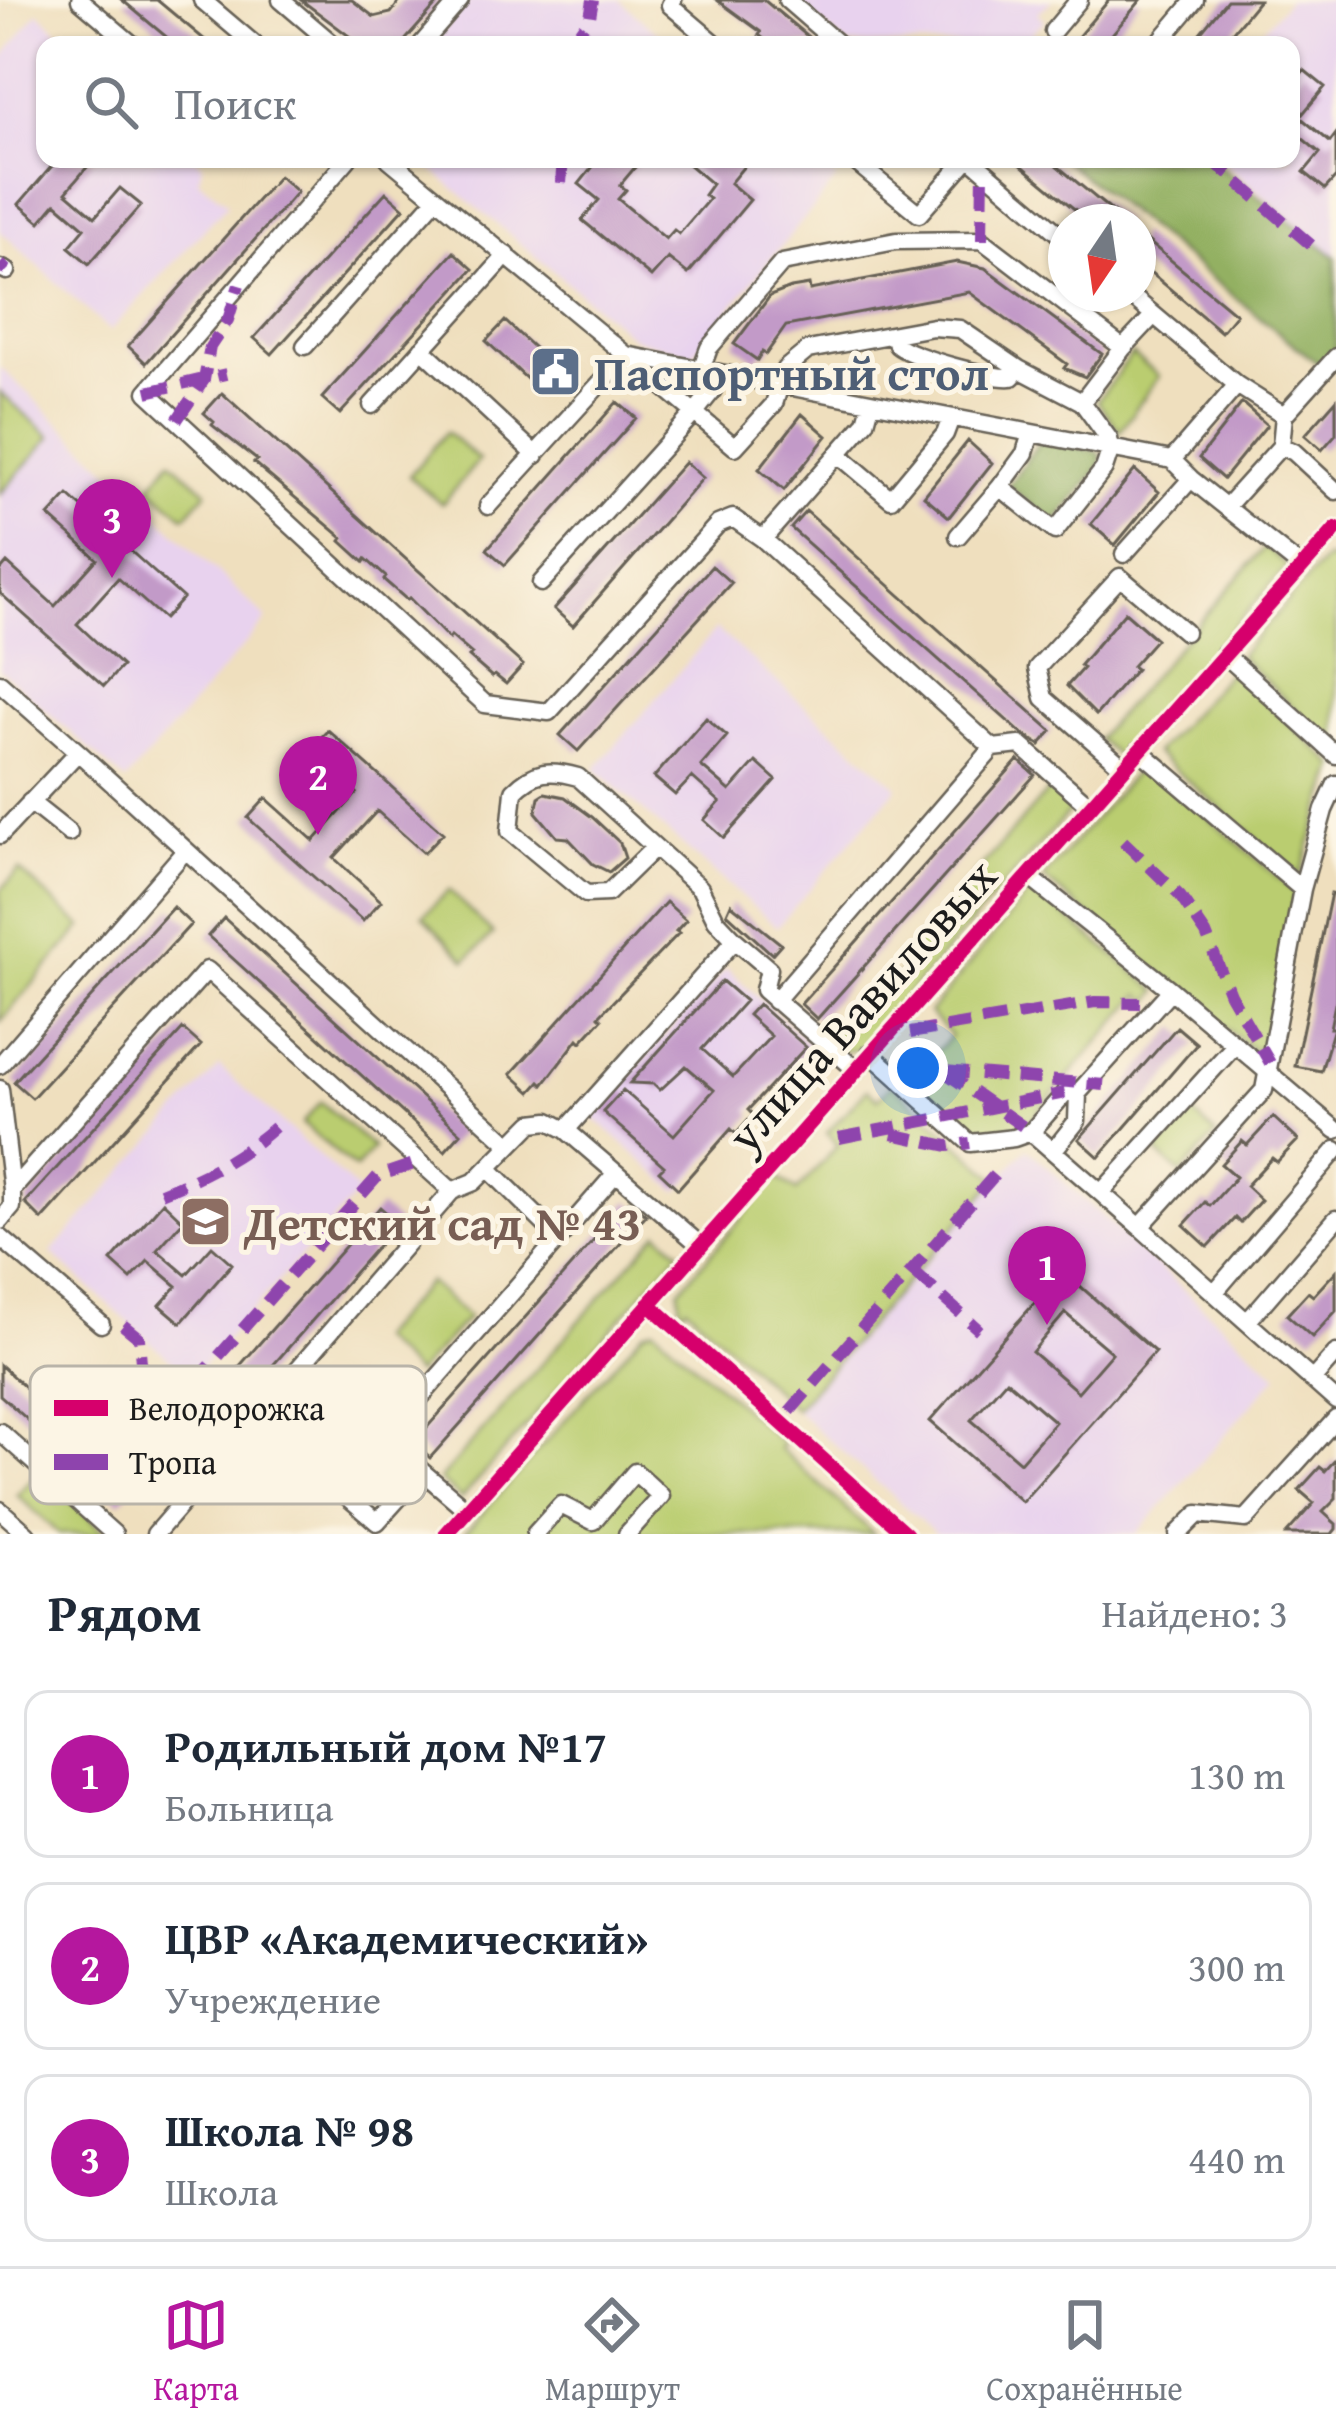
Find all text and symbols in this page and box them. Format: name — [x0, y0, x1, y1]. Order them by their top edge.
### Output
search box — [36, 36, 1300, 168]
icon: search — [78, 69, 144, 135]
text: Поиск — [174, 70, 296, 135]
north arrow — [1048, 204, 1156, 312]
place label: Паспортный стол — [594, 337, 989, 408]
public building icon: Паспортный стол — [527, 344, 583, 400]
pin: 3 — [73, 479, 151, 578]
pin: 2 — [279, 736, 357, 835]
street label: улица Вавиловых — [709, 842, 1013, 1169]
your location — [888, 1038, 948, 1098]
place label: Детский сад № 43 — [243, 1187, 641, 1258]
school or university icon: Детский сад № 43 — [177, 1194, 233, 1250]
pin: 1 — [1008, 1226, 1086, 1325]
legend — [30, 1366, 426, 1504]
text: Велодорожка — [129, 1384, 325, 1432]
text: Тропа — [129, 1438, 217, 1486]
text: Рядом — [48, 1575, 202, 1650]
text: Найдено: 3 — [1101, 1584, 1288, 1641]
text: Родильный дом №17 — [165, 1713, 607, 1778]
text: 1 — [80, 1746, 100, 1803]
text: 130 m — [1188, 1746, 1285, 1803]
text: Больница — [165, 1778, 333, 1835]
text: ЦВР «Академический» — [165, 1905, 648, 1970]
text: 2 — [80, 1938, 100, 1995]
text: 300 m — [1188, 1938, 1285, 1995]
text: Учреждение — [165, 1970, 381, 2027]
text: Школа № 98 — [165, 2097, 414, 2162]
text: 3 — [80, 2130, 100, 2187]
text: 440 m — [1188, 2130, 1285, 2187]
text: Школа — [165, 2162, 278, 2219]
tab: Карта — [153, 2292, 239, 2412]
tab: Маршрут — [545, 2292, 680, 2412]
tab: Сохранённые — [986, 2292, 1183, 2412]

